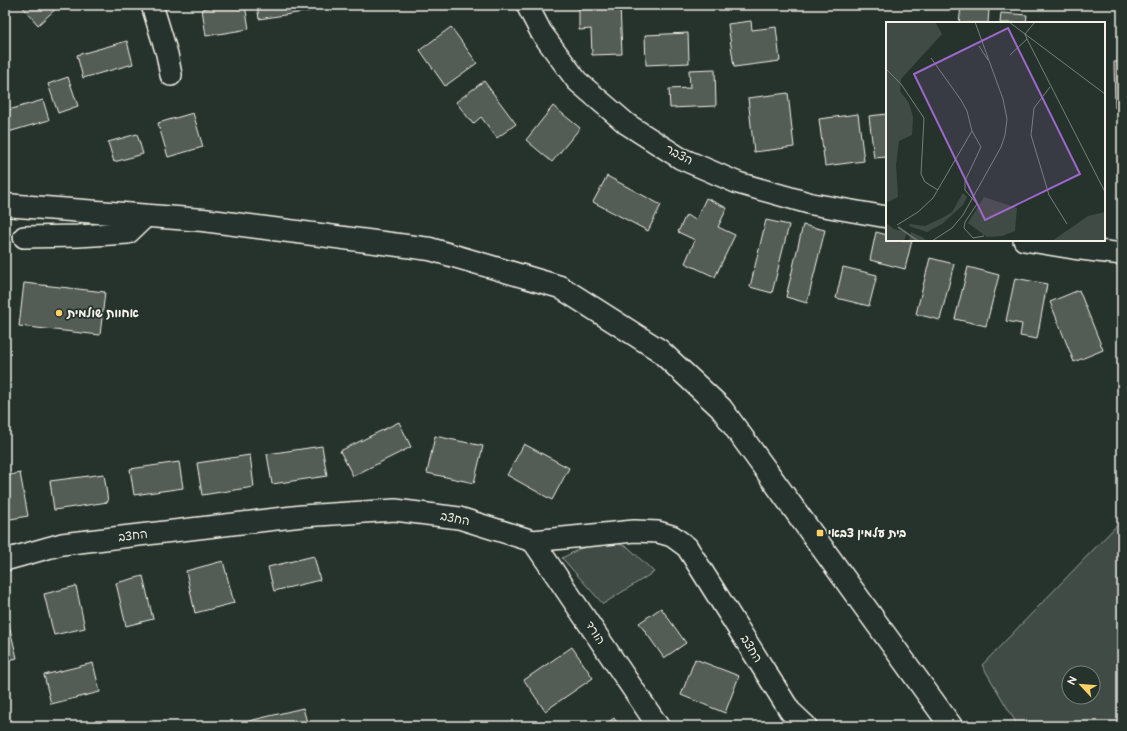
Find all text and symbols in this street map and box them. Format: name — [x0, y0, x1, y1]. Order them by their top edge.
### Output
inset map — [886, 22, 1105, 241]
street label: הצבר — [663, 142, 695, 168]
place label: אחוות שולמית — [66, 306, 139, 321]
marker: אחוות שולמית — [54, 308, 64, 318]
street label: החצב — [439, 509, 471, 529]
place label: בית עלמין צבאי — [828, 526, 906, 541]
street label: החצב — [117, 527, 149, 545]
marker: בית עלמין צבאי — [815, 528, 825, 538]
street label: הורד — [582, 618, 608, 648]
street label: החצב — [737, 632, 765, 666]
north arrow — [1061, 665, 1101, 705]
text: N — [1065, 674, 1080, 687]

